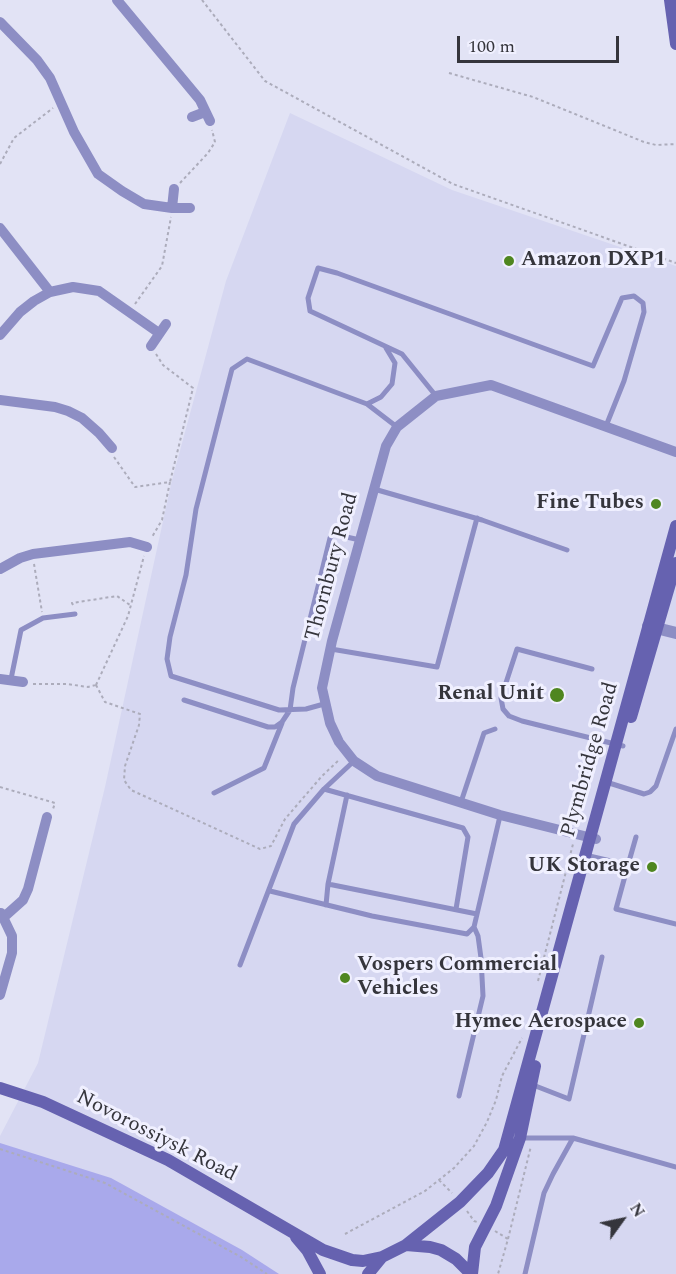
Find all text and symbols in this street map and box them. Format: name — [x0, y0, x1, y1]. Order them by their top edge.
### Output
scale bar — [460, 24, 622, 62]
text: 100 m — [468, 33, 515, 60]
place label: Amazon DXP1 — [521, 248, 666, 274]
marker: Amazon DXP1 — [502, 254, 516, 268]
street label: Thornbury Road — [301, 490, 365, 644]
place label: Fine Tubes — [536, 491, 644, 517]
marker: Fine Tubes — [649, 497, 663, 511]
street label: Plymbridge Road — [557, 680, 625, 840]
place label: Renal Unit — [437, 682, 544, 708]
marker: Renal Unit — [548, 686, 566, 704]
place label: UK Storage — [528, 854, 640, 880]
marker: UK Storage — [645, 860, 659, 874]
place label: Vospers Commercial Vehicles — [357, 953, 557, 1003]
marker: Vospers Commercial Vehicles — [338, 971, 352, 985]
place label: Hymec Aerospace — [455, 1010, 627, 1036]
marker: Hymec Aerospace — [632, 1016, 646, 1030]
street label: Novorossiysk Road — [71, 1086, 241, 1188]
north arrow — [592, 1190, 652, 1250]
text: N — [623, 1198, 651, 1222]

